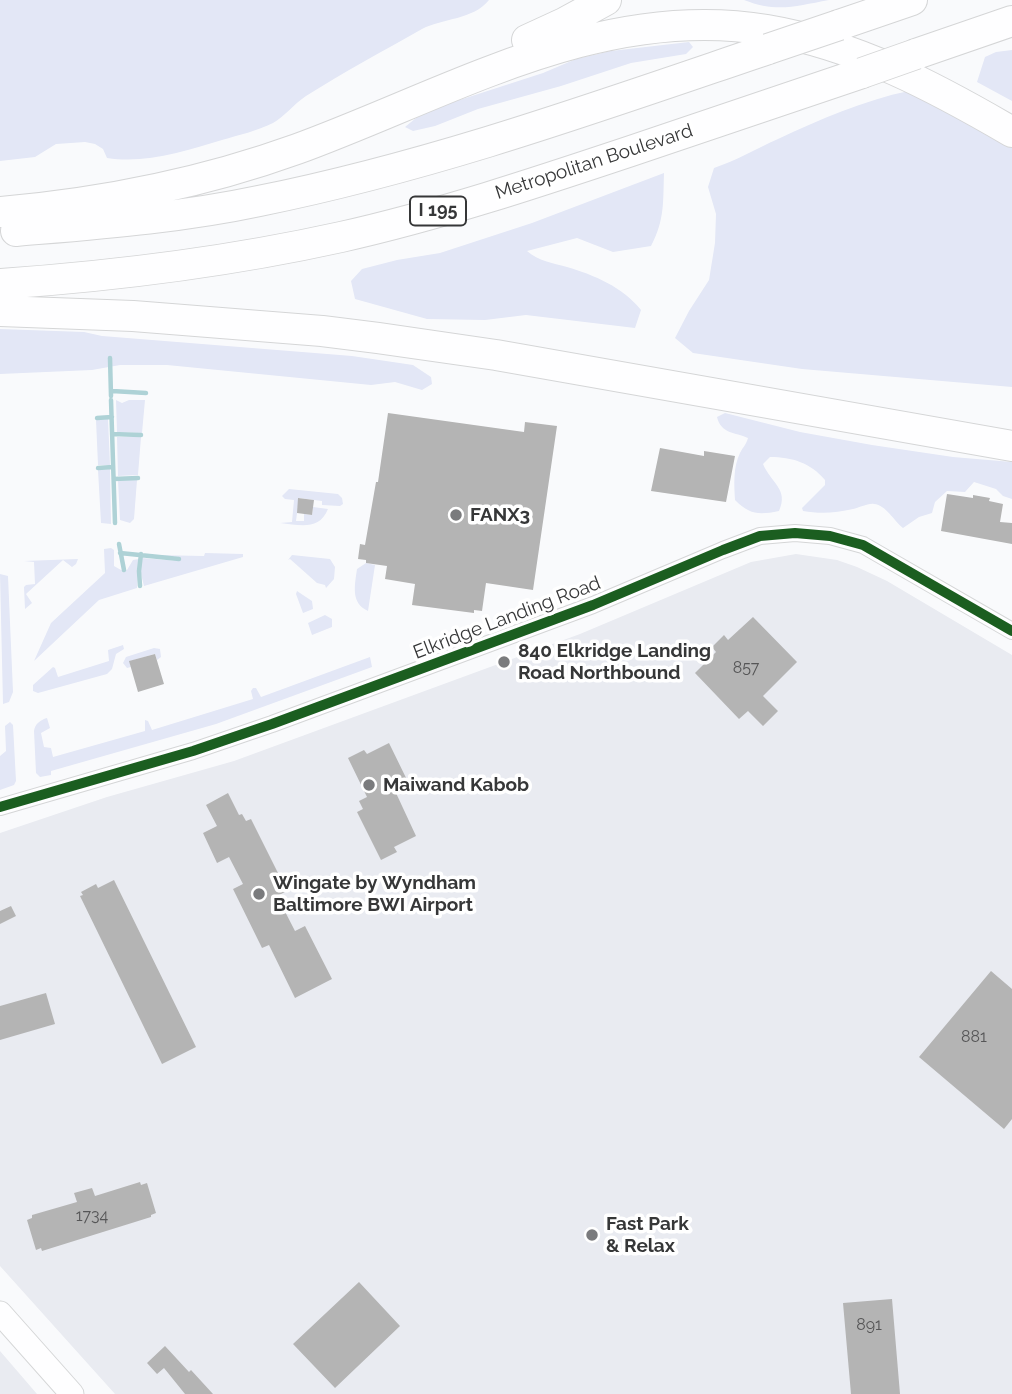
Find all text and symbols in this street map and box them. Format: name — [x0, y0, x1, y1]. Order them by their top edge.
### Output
street label: Metropolitan Boulevard — [492, 119, 696, 205]
road number: I 195 — [410, 196, 466, 226]
place label: FANX3 — [470, 504, 530, 526]
marker: FANX3 — [448, 507, 464, 523]
street label: Elkridge Landing Road — [410, 572, 604, 664]
place label: 840 Elkridge Landing Road Northbound — [518, 640, 711, 684]
marker: 840 Elkridge Landing Road Northbound — [496, 654, 512, 670]
house number: 857 — [733, 658, 759, 678]
place label: Maiwand Kabob — [383, 774, 529, 796]
marker: Maiwand Kabob — [361, 777, 377, 793]
place label: Wingate by Wyndham Baltimore BWI Airport — [273, 872, 476, 916]
marker: Wingate by Wyndham Baltimore BWI Airport — [251, 886, 267, 902]
house number: 881 — [961, 1027, 987, 1047]
house number: 1734 — [76, 1206, 108, 1226]
place label: Fast Park & Relax — [606, 1213, 689, 1257]
marker: Fast Park & Relax — [584, 1227, 600, 1243]
house number: 891 — [856, 1315, 882, 1335]

